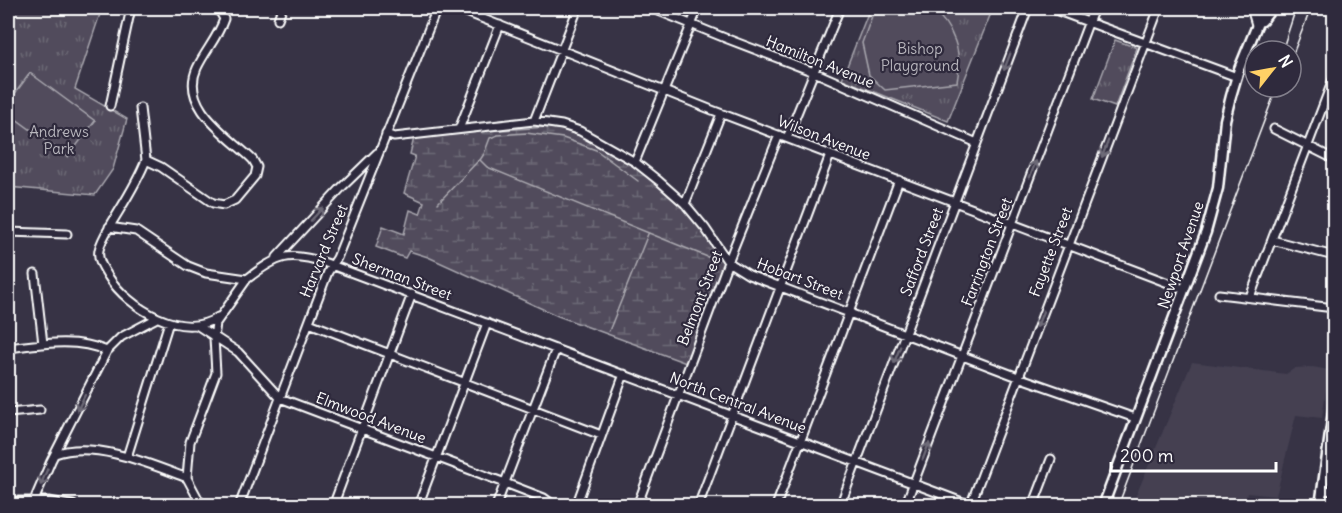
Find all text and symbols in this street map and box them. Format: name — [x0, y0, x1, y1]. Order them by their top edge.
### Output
street label: Hamilton Avenue — [763, 31, 877, 92]
park label: Bishop Playground — [881, 39, 959, 75]
north arrow — [1243, 39, 1303, 99]
text: N — [1274, 51, 1297, 71]
one-way arrow — [1001, 52, 1012, 71]
street label: Wilson Avenue — [775, 111, 873, 164]
park label: Andrews Park — [29, 122, 89, 158]
one-way arrow — [1098, 140, 1109, 158]
one-way arrow — [1028, 160, 1039, 179]
street label: Farrington Street — [957, 195, 1016, 309]
street label: Newport Avenue — [1153, 199, 1208, 311]
street label: Harvard Street — [295, 201, 352, 300]
street label: Fayette Street — [1025, 204, 1076, 299]
street label: Safford Street — [896, 205, 947, 299]
one-way arrow — [310, 207, 324, 222]
street label: Belmont Street — [673, 248, 726, 348]
street label: Sherman Street — [350, 249, 455, 304]
street label: Hobart Street — [754, 253, 846, 304]
one-way arrow — [1034, 309, 1045, 327]
one-way arrow — [891, 345, 902, 364]
street label: North Central Avenue — [667, 368, 809, 437]
street label: Elmwood Avenue — [313, 388, 429, 447]
one-way arrow — [75, 393, 87, 411]
scale bar — [1111, 435, 1276, 473]
one-way arrow — [921, 442, 932, 461]
text: 200 m — [1120, 444, 1174, 467]
one-way arrow — [38, 468, 49, 486]

